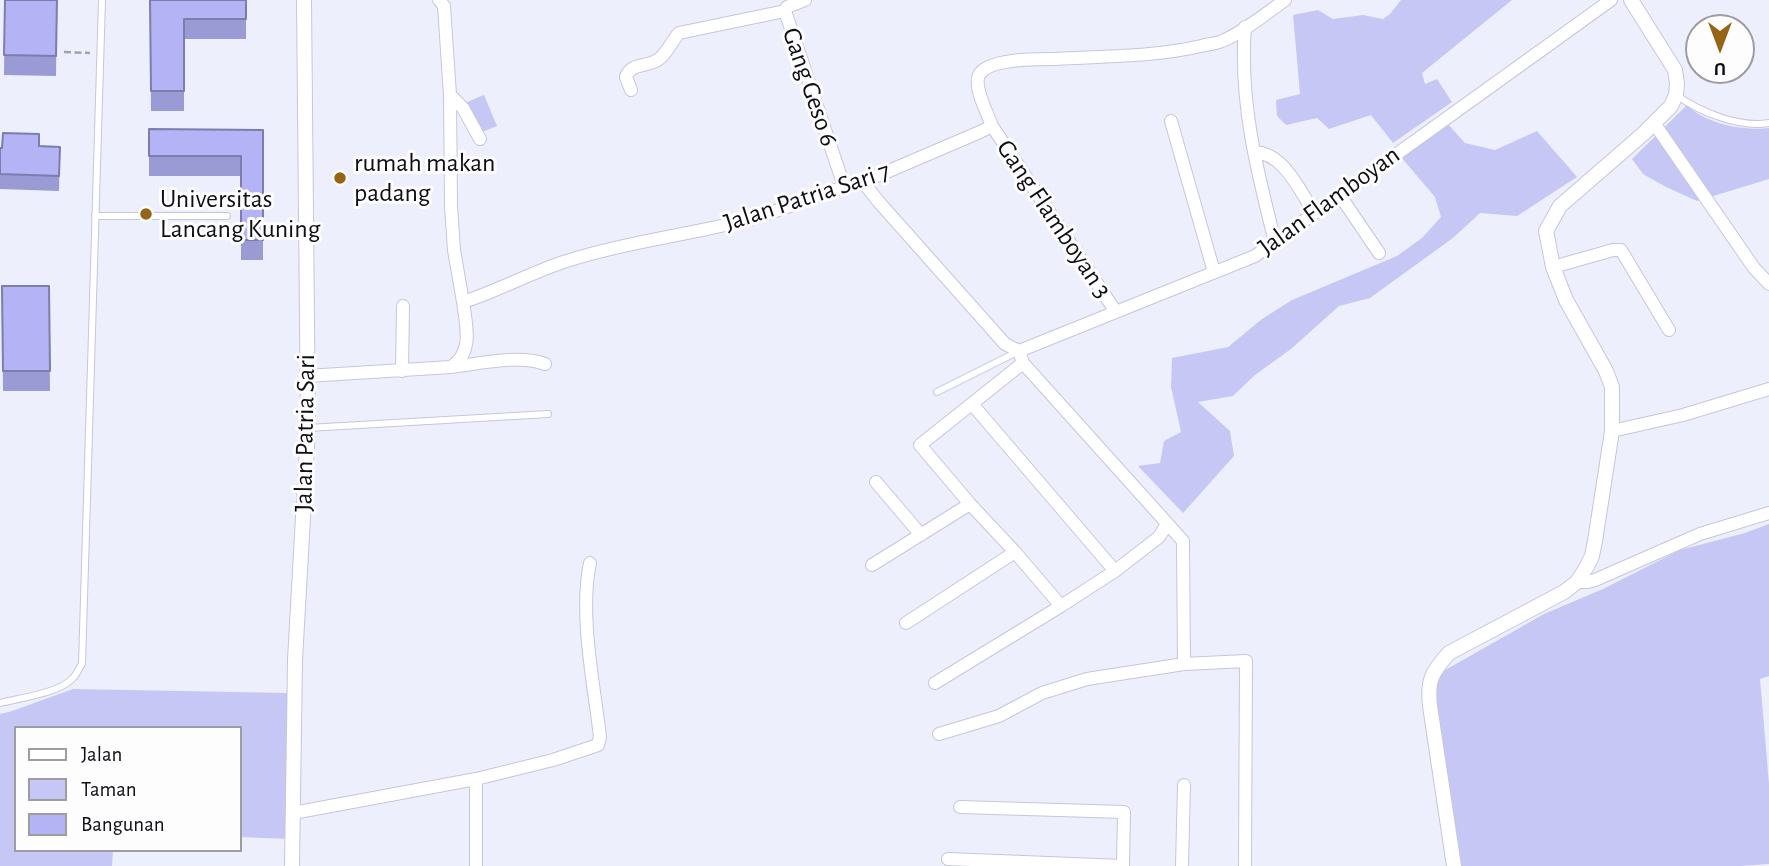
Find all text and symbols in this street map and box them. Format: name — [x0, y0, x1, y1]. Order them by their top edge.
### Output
north arrow — [1685, 14, 1755, 84]
street label: Gang Geso 6 — [775, 24, 845, 150]
text: U — [1714, 59, 1726, 78]
street label: Gang Flamboyan 3 — [990, 134, 1118, 304]
street label: Jalan Flamboyan — [1252, 139, 1406, 263]
place label: rumah makan padang — [354, 147, 495, 208]
street label: Jalan Patria Sari 7 — [720, 155, 894, 239]
marker: rumah makan padang — [332, 170, 348, 186]
place label: Universitas Lancang Kuning — [160, 183, 320, 244]
marker: Universitas Lancang Kuning — [138, 206, 154, 222]
street label: Jalan Patria Sari — [288, 354, 322, 512]
legend — [14, 726, 242, 852]
text: Jalan — [81, 744, 122, 765]
text: Taman — [81, 779, 137, 800]
text: Bangunan — [81, 814, 165, 835]

